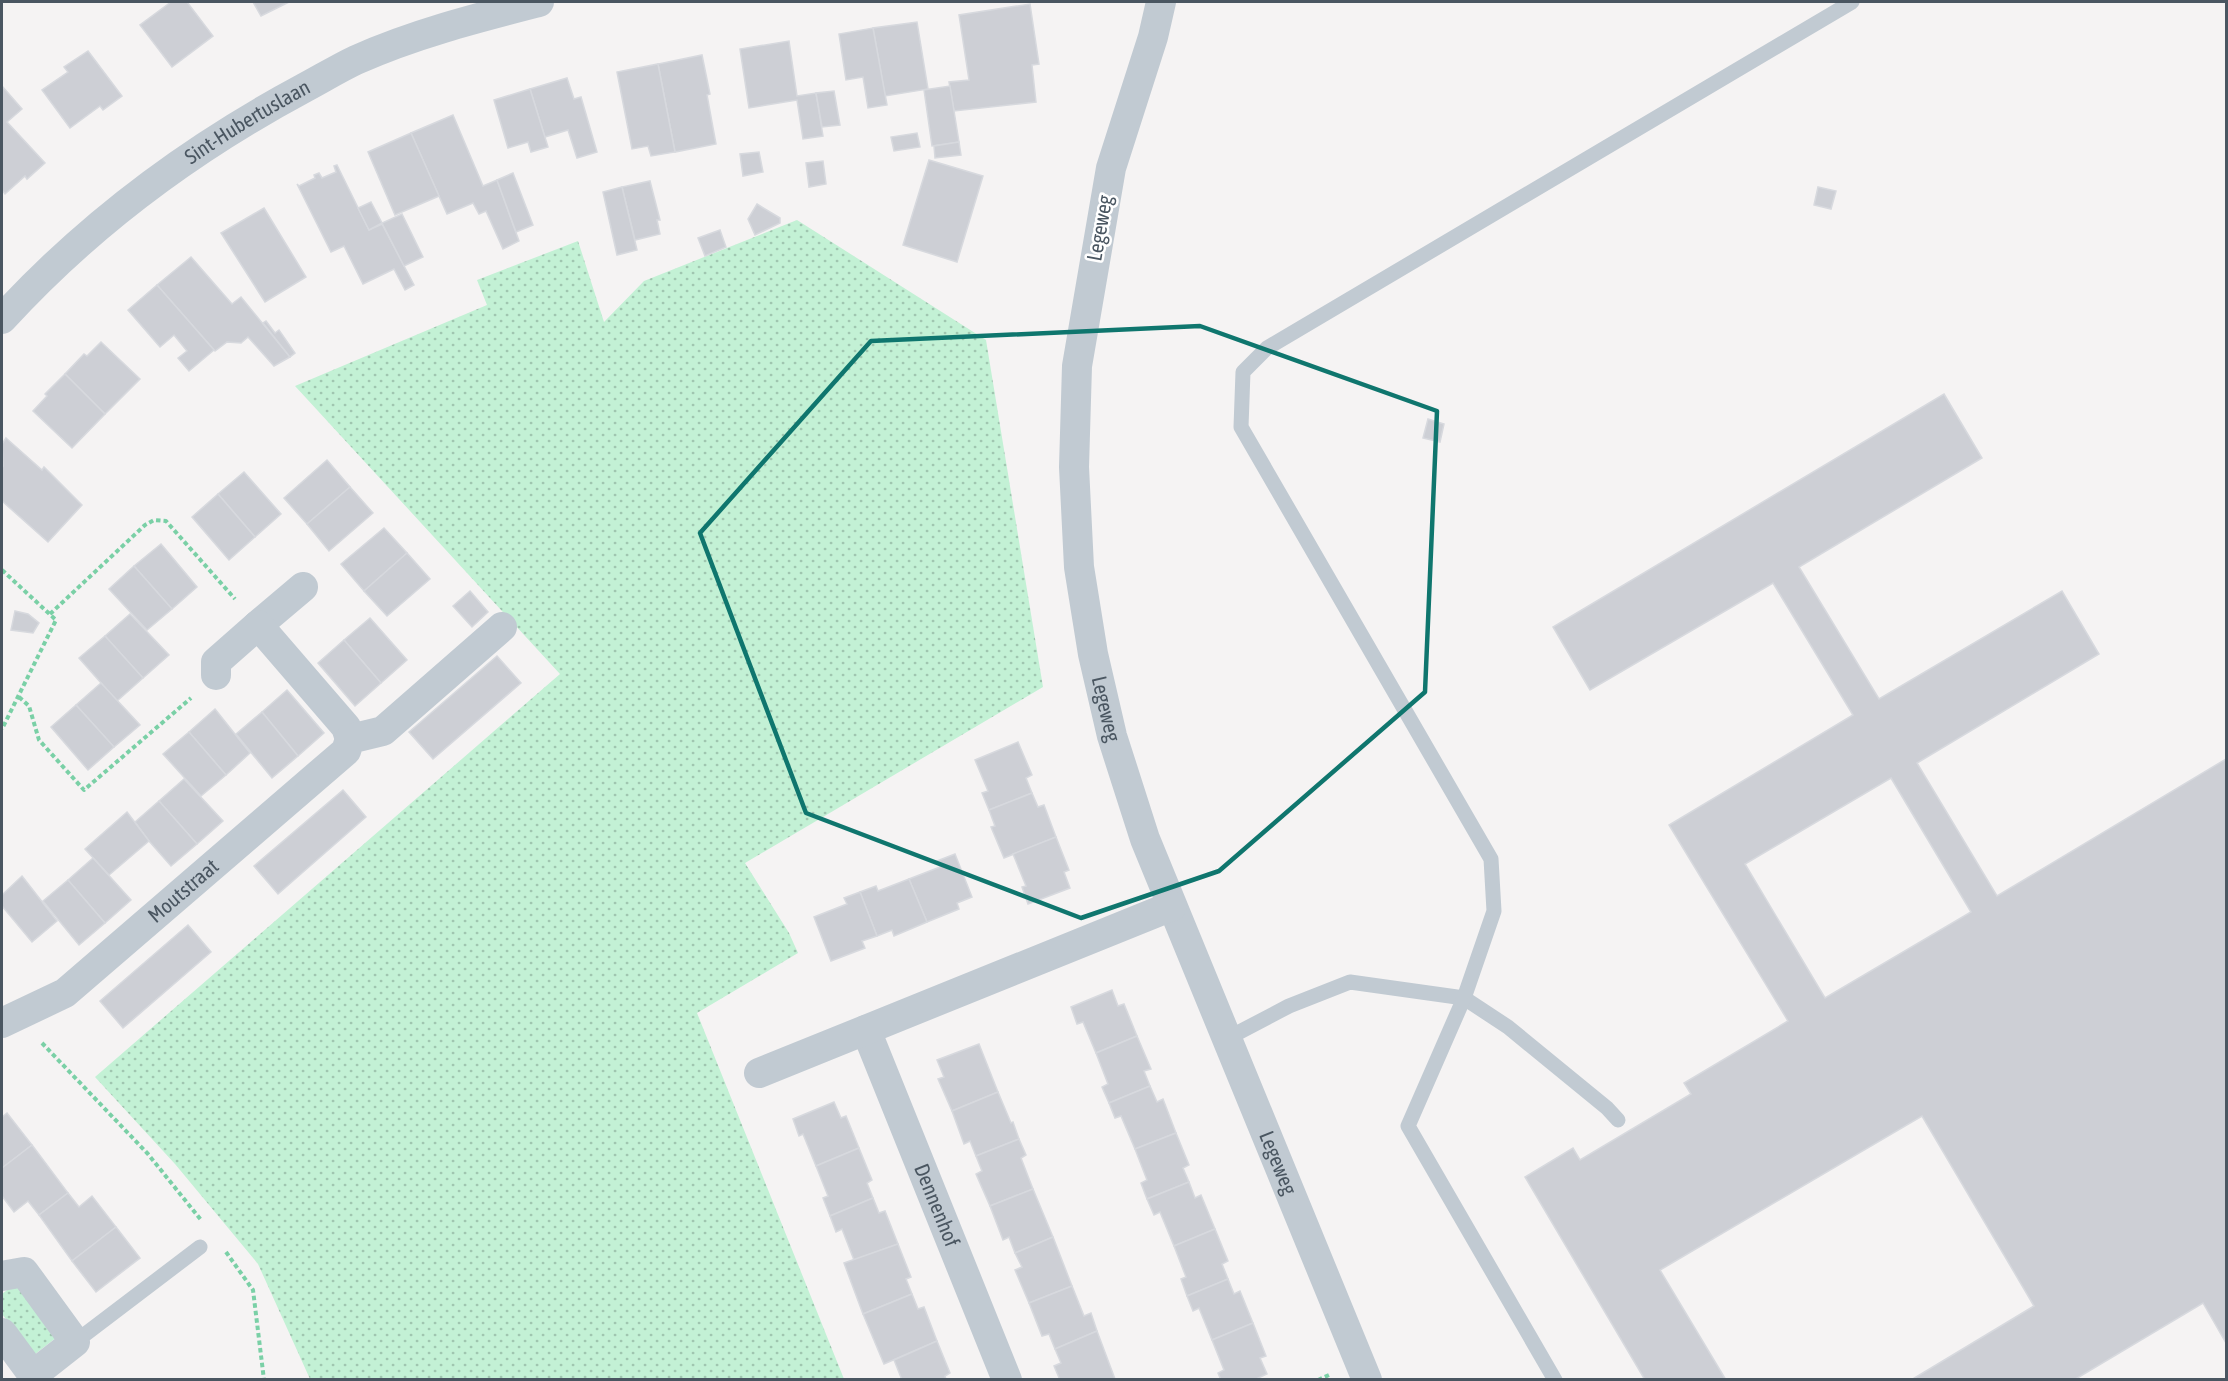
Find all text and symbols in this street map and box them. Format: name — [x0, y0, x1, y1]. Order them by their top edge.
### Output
street label: Sint-Hubertuslaan — [180, 74, 314, 168]
street label: Legeweg — [1081, 193, 1117, 263]
street label: Legeweg — [1087, 674, 1126, 745]
street label: Moutstraat — [143, 853, 223, 927]
street label: Legeweg — [1255, 1127, 1303, 1198]
street label: Dennenhof — [910, 1160, 965, 1250]

